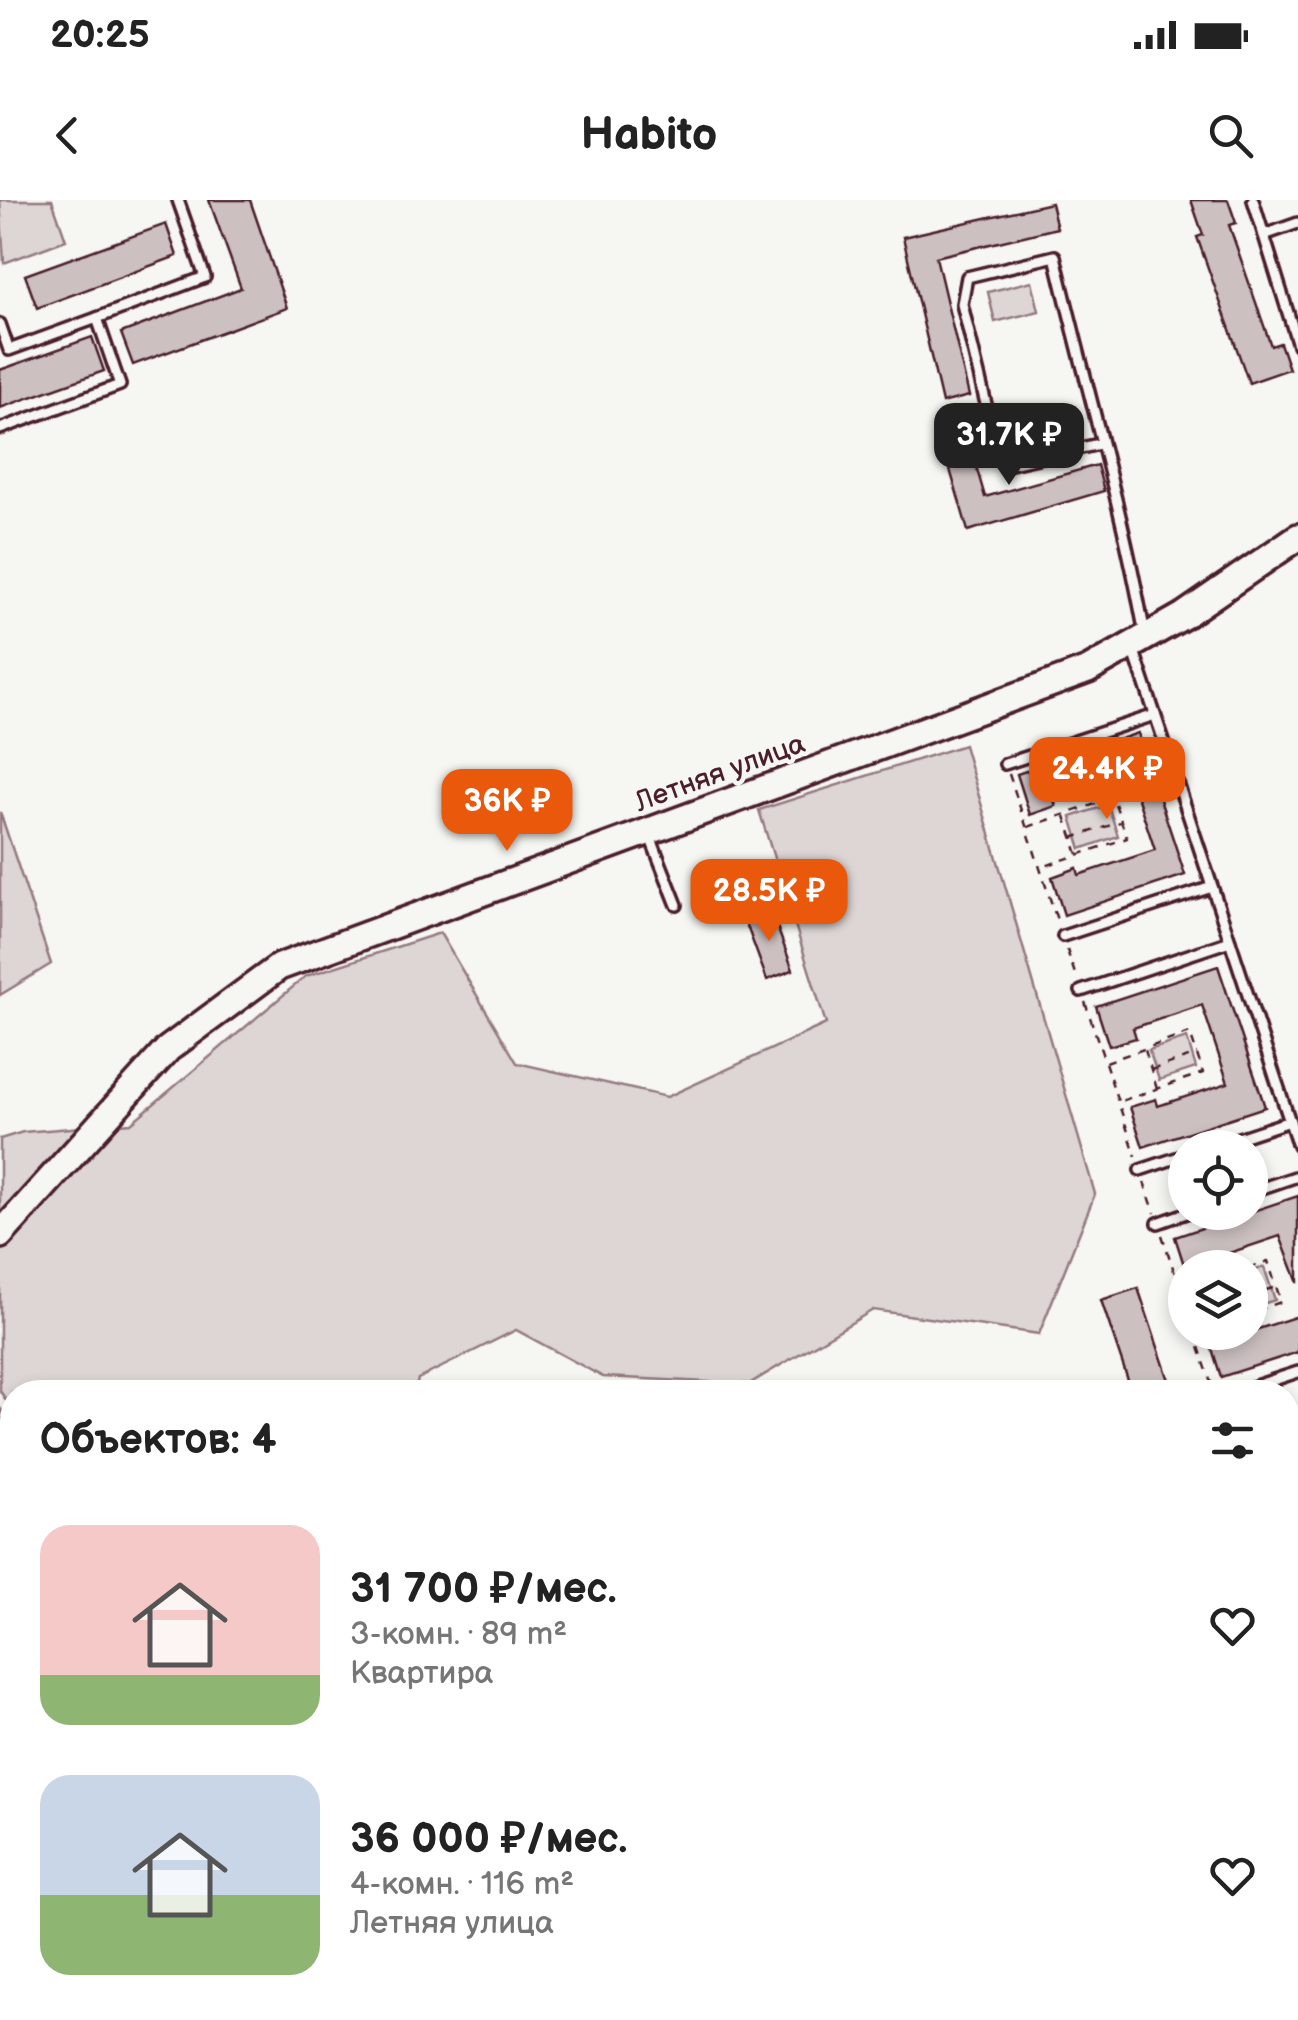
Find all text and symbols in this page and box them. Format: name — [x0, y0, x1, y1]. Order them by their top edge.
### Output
text: 20:25 — [50, 13, 150, 58]
icon: back — [40, 108, 95, 163]
text: Habito — [581, 108, 717, 163]
icon: search — [1203, 108, 1258, 163]
pin: 31.7K ₽ — [917, 403, 1101, 488]
text: 31.7K ₽ — [956, 416, 1062, 455]
street label: Летняя улица — [630, 727, 810, 819]
pin: 24.4K ₽ — [1015, 737, 1199, 822]
text: 24.4K ₽ — [1051, 750, 1163, 789]
pin: 36K ₽ — [437, 769, 577, 854]
text: 36K ₽ — [463, 782, 551, 821]
pin: 28.5K ₽ — [677, 859, 861, 944]
text: 28.5K ₽ — [713, 872, 825, 911]
map controls — [1168, 1130, 1268, 1350]
button: locate — [1168, 1130, 1268, 1230]
button: layers — [1168, 1250, 1268, 1350]
icon: filters — [1205, 1413, 1260, 1468]
text: Объектов: 4 — [40, 1415, 277, 1466]
text: 31 700 ₽/мес. — [350, 1564, 617, 1615]
icon: home — [120, 1565, 240, 1685]
icon: heart — [1205, 1598, 1260, 1653]
text: 3-комн. · 89 m² — [350, 1615, 567, 1654]
text: Квартира — [350, 1654, 493, 1693]
text: 36 000 ₽/мес. — [350, 1814, 628, 1865]
icon: home — [120, 1815, 240, 1935]
icon: heart — [1205, 1848, 1260, 1903]
text: 4-комн. · 116 m² — [350, 1865, 574, 1904]
text: Летняя улица — [350, 1904, 554, 1943]

